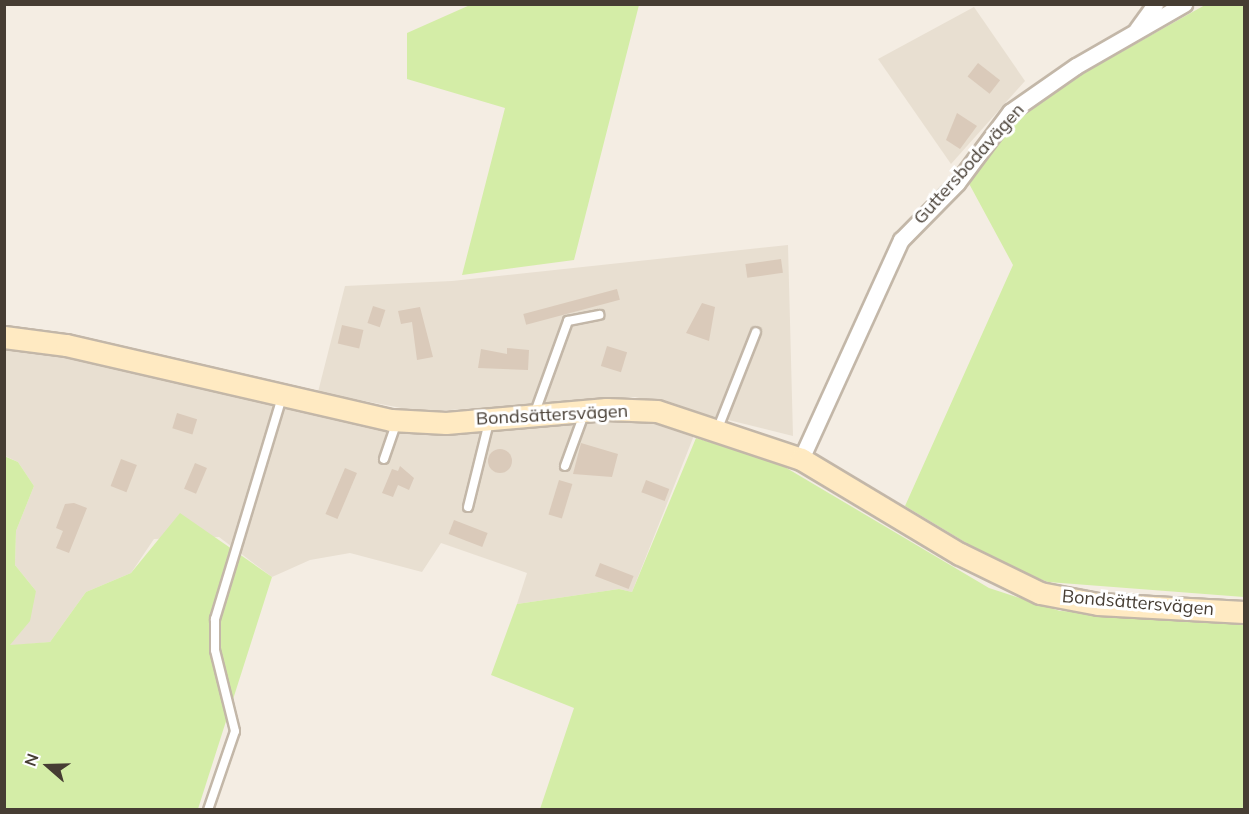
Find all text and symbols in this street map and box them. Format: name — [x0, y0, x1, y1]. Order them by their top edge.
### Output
street label: Guttersbodavägen — [909, 99, 1029, 229]
street label: Bondsättersvägen — [475, 400, 629, 430]
street label: Bondsättersvägen — [1061, 586, 1215, 620]
north arrow — [18, 736, 78, 796]
text: N — [20, 751, 43, 769]

